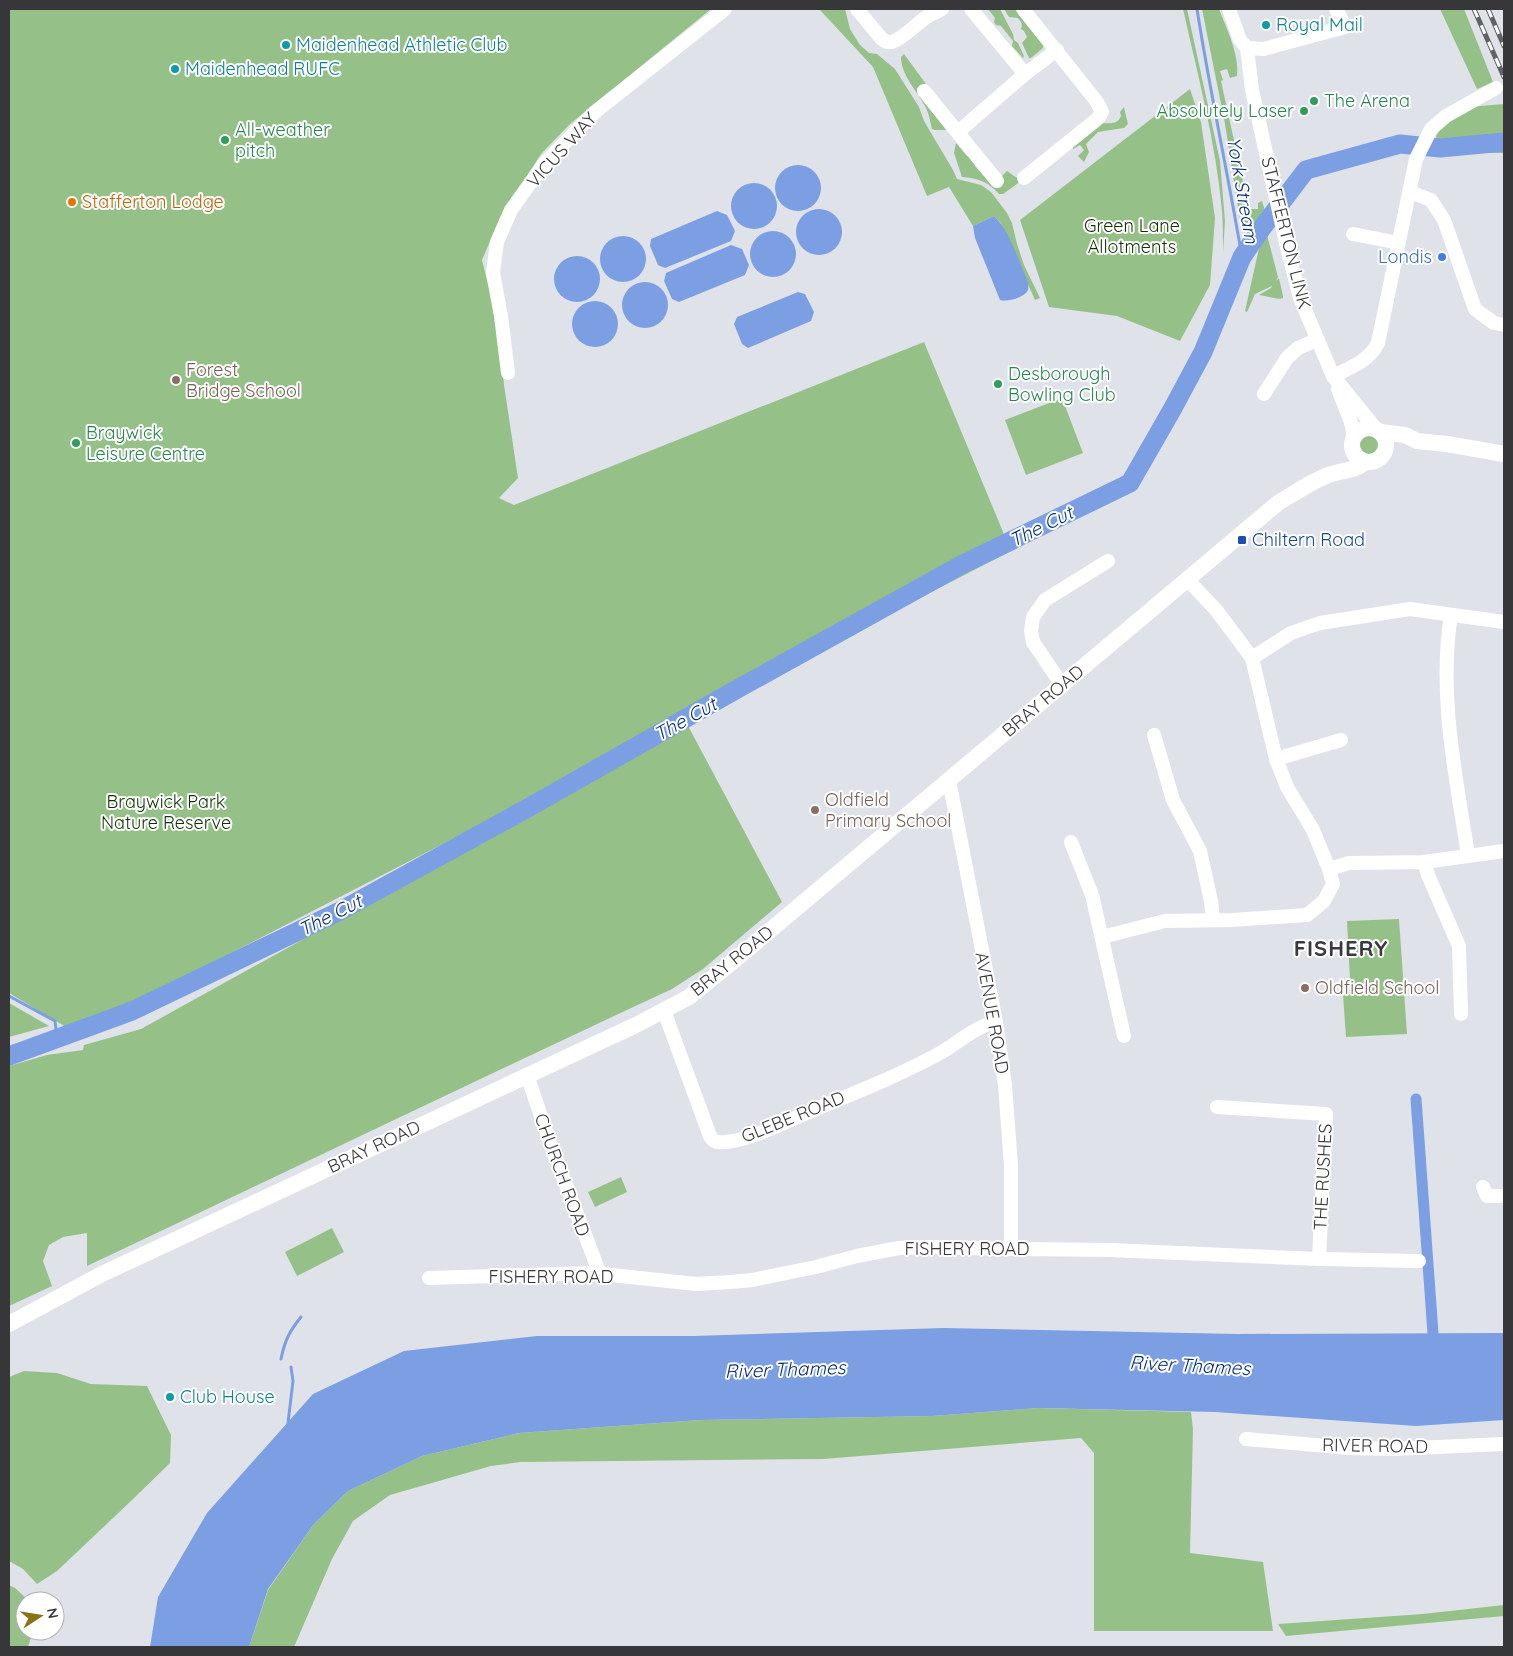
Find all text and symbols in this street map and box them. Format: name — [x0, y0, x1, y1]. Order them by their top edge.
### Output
place label: Royal Mail — [1276, 13, 1363, 36]
marker: Royal Mail — [1260, 19, 1272, 31]
place label: Maidenhead Athletic Club — [296, 33, 508, 56]
marker: Maidenhead Athletic Club — [280, 39, 292, 51]
place label: Maidenhead RUFC — [185, 57, 340, 80]
marker: Maidenhead RUFC — [169, 63, 181, 75]
place label: The Arena — [1324, 89, 1410, 112]
marker: The Arena — [1308, 95, 1320, 107]
place label: Absolutely Laser — [1157, 99, 1294, 122]
marker: Absolutely Laser — [1298, 105, 1310, 117]
street label: VICUS WAY — [522, 107, 602, 192]
place label: All-weather pitch — [235, 118, 330, 162]
marker: All-weather pitch — [219, 134, 231, 146]
water label: York Stream — [1222, 135, 1264, 246]
street label: STAFFERTON LINK — [1256, 155, 1316, 311]
place label: Stafferton Lodge — [82, 190, 224, 213]
marker: Stafferton Lodge — [66, 196, 78, 208]
park label: Green Lane Allotments — [1084, 214, 1180, 258]
place label: Londis — [1378, 245, 1432, 268]
marker: Londis — [1436, 251, 1448, 263]
place label: Forest Bridge School — [186, 358, 301, 402]
place label: Desborough Bowling Club — [1008, 362, 1116, 406]
marker: Forest Bridge School — [170, 374, 182, 386]
marker: Desborough Bowling Club — [992, 378, 1004, 390]
place label: Braywick Leisure Centre — [86, 421, 205, 465]
marker: Braywick Leisure Centre — [70, 437, 82, 449]
water label: The Cut — [1005, 499, 1079, 552]
place label: Chiltern Road — [1252, 528, 1365, 551]
marker: Chiltern Road — [1236, 534, 1248, 546]
street label: BRAY ROAD — [997, 660, 1088, 742]
water label: The Cut — [650, 691, 723, 746]
place label: Oldfield Primary School — [825, 788, 951, 832]
park label: Braywick Park Nature Reserve — [101, 790, 231, 834]
marker: Oldfield Primary School — [809, 804, 821, 816]
water label: The Cut — [294, 888, 368, 941]
street label: BRAY ROAD — [686, 920, 778, 1001]
district label: FISHERY — [1294, 934, 1388, 962]
street label: AVENUE ROAD — [970, 950, 1015, 1076]
place label: Oldfield School — [1315, 976, 1439, 999]
marker: Oldfield School — [1299, 982, 1311, 994]
street label: GLEBE ROAD — [738, 1085, 848, 1148]
street label: CHURCH ROAD — [530, 1110, 595, 1240]
street label: BRAY ROAD — [324, 1115, 424, 1178]
street label: THE RUSHES — [1308, 1123, 1337, 1231]
street label: FISHERY ROAD — [905, 1237, 1029, 1260]
street label: FISHERY ROAD — [489, 1265, 613, 1288]
water label: River Thames — [1129, 1350, 1252, 1380]
water label: River Thames — [724, 1355, 847, 1383]
place label: Club House — [180, 1385, 275, 1408]
marker: Club House — [164, 1391, 176, 1403]
street label: RIVER ROAD — [1322, 1433, 1428, 1458]
north arrow — [15, 1591, 65, 1641]
text: N — [43, 1606, 63, 1620]

